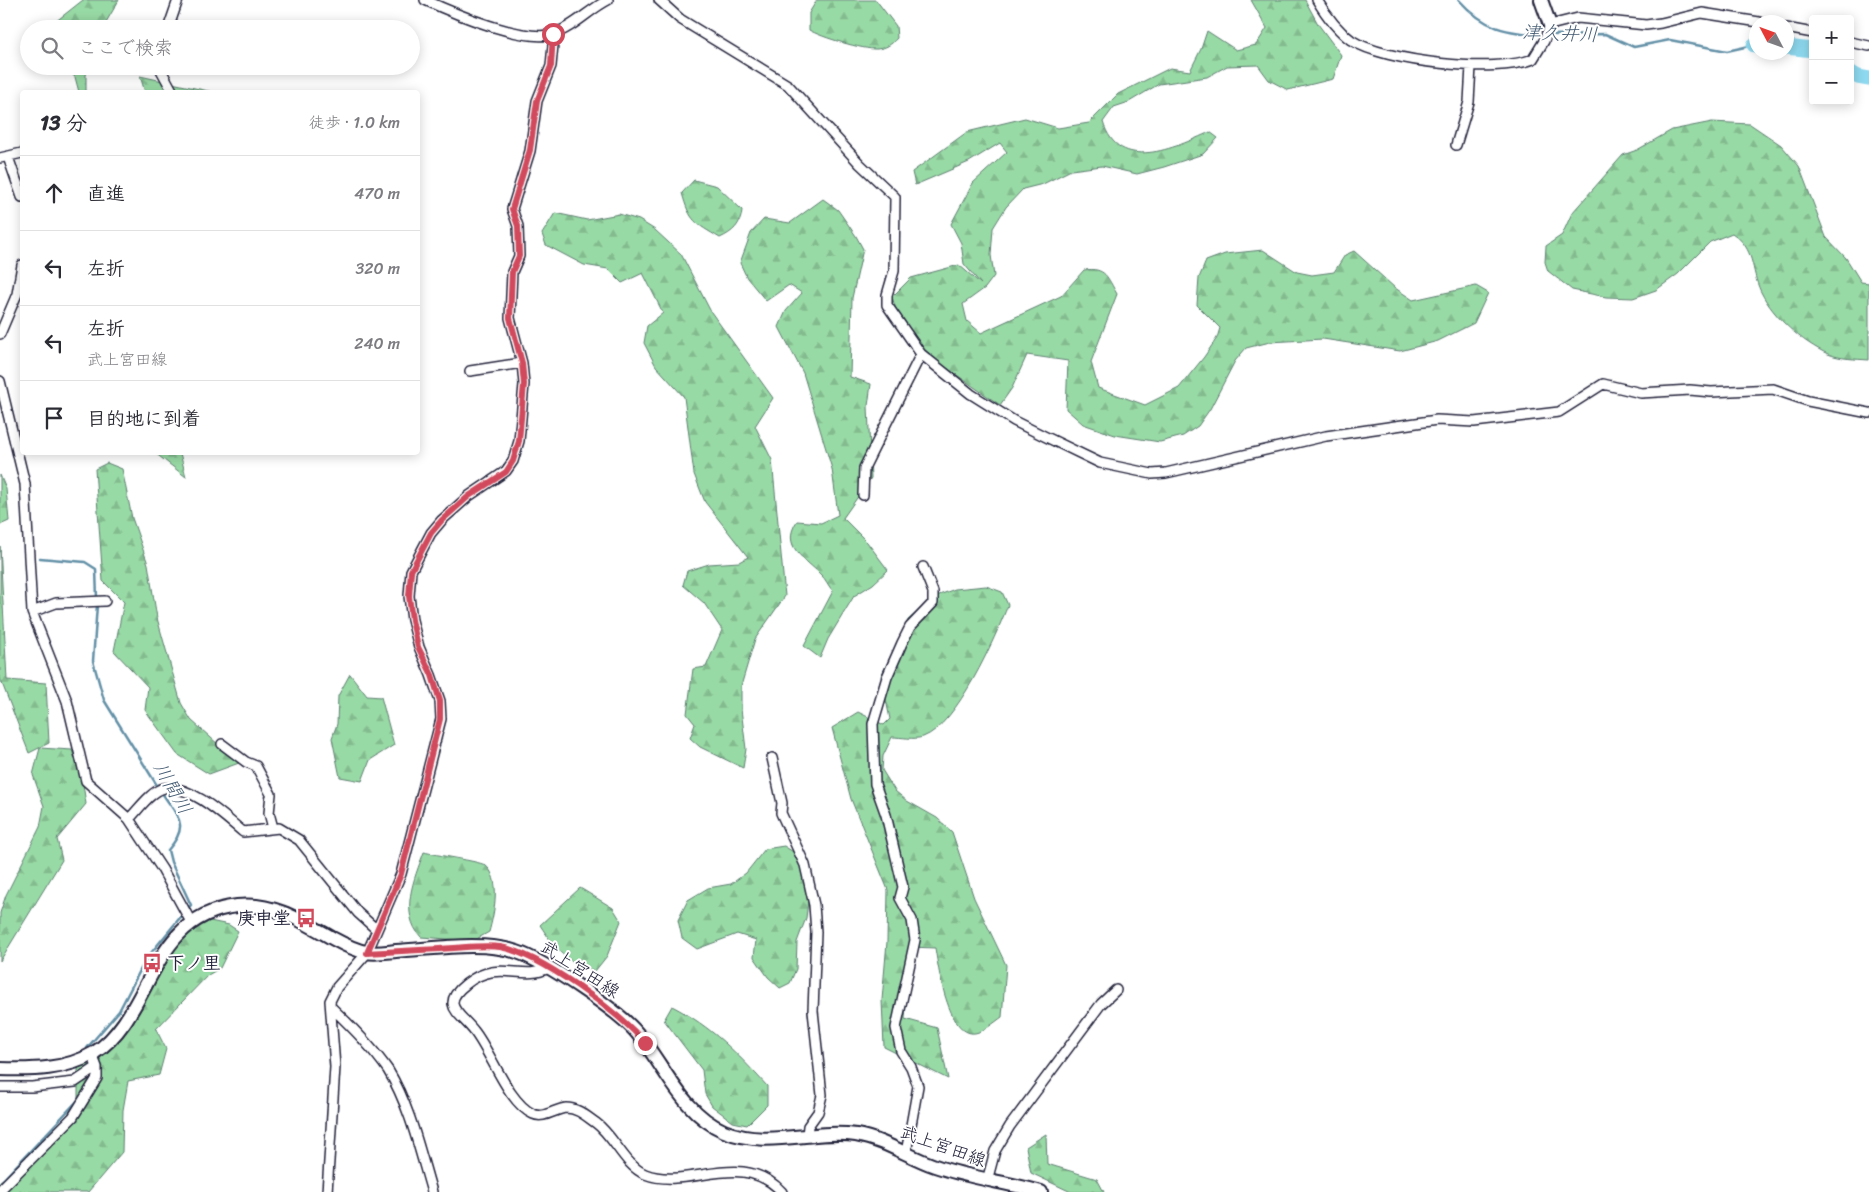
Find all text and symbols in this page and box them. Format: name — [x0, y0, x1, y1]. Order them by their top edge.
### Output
water label: 津久井川 — [1521, 15, 1599, 51]
north arrow — [1749, 15, 1794, 60]
map controls — [1809, 15, 1854, 105]
button: + — [1809, 15, 1854, 60]
search box — [20, 20, 420, 75]
route start — [542, 23, 565, 46]
text: ここで検索 — [78, 31, 173, 64]
icon: search — [38, 34, 66, 62]
button: − — [1809, 60, 1854, 105]
text: 13 分 — [40, 104, 87, 142]
text: 徒歩 · 1.0 km — [309, 108, 400, 137]
text: 直進 — [87, 177, 125, 210]
icon: ahead — [40, 179, 68, 207]
text: 470 m — [354, 179, 400, 208]
text: 左折 — [87, 252, 125, 285]
icon: left — [40, 254, 68, 282]
text: 320 m — [355, 254, 400, 283]
text: 左折 — [87, 312, 125, 345]
icon: left — [40, 329, 68, 357]
text: 240 m — [354, 329, 400, 358]
text: 武上宮田線 — [87, 345, 167, 374]
text: 目的地に到着 — [87, 402, 201, 435]
icon: arrive — [40, 404, 68, 432]
water label: 川間川 — [144, 755, 202, 821]
place label: 庚申堂 — [237, 902, 291, 934]
bus stop icon: 庚申堂 — [295, 907, 317, 929]
street label: 武上宮田線 — [534, 931, 626, 1007]
place label: 下ノ里 — [167, 947, 221, 979]
bus stop icon: 下ノ里 — [141, 952, 163, 974]
route end — [634, 1032, 657, 1055]
street label: 武上宮田線 — [895, 1116, 991, 1176]

